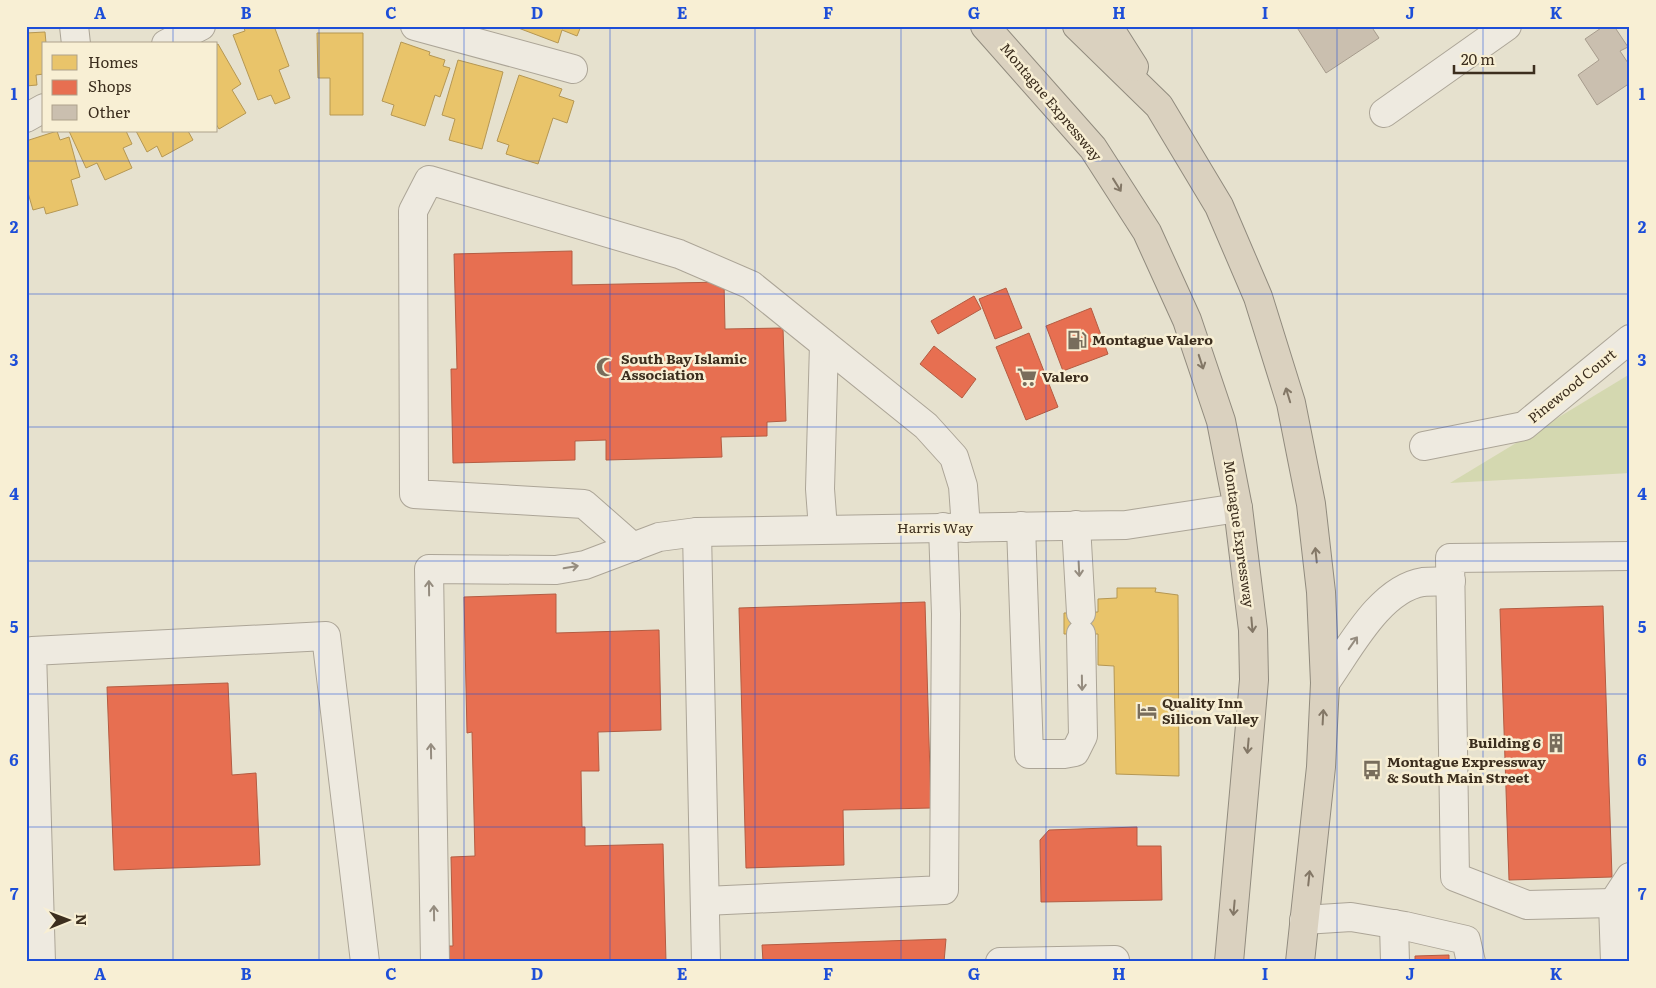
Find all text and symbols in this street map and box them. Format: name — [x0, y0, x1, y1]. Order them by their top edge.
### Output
text: A — [94, 0, 106, 24]
text: B — [240, 0, 252, 24]
text: C — [385, 0, 397, 24]
text: D — [531, 0, 543, 24]
text: E — [677, 0, 688, 24]
text: F — [823, 0, 833, 24]
text: G — [968, 0, 980, 24]
text: H — [1112, 0, 1126, 24]
text: I — [1262, 0, 1268, 24]
text: J — [1405, 0, 1415, 24]
text: K — [1550, 0, 1563, 24]
street label: Montague Expressway — [996, 38, 1108, 165]
legend — [42, 42, 218, 132]
scale bar — [1454, 42, 1534, 74]
text: 20 m — [1461, 47, 1495, 70]
text: Homes — [88, 50, 138, 73]
text: Shops — [88, 74, 131, 97]
text: 1 — [11, 81, 18, 105]
text: 1 — [1639, 81, 1646, 105]
text: Other — [88, 100, 130, 123]
one-way arrow — [1112, 177, 1122, 191]
text: 2 — [10, 214, 19, 238]
text: 2 — [1638, 214, 1647, 238]
fuel station icon: Montague Valero — [1066, 329, 1088, 351]
place label: Montague Valero — [1092, 329, 1213, 349]
street label: Pinewood Court — [1523, 343, 1620, 427]
text: 3 — [10, 347, 19, 371]
text: 3 — [1638, 347, 1647, 371]
place label: South Bay Islamic Association — [621, 348, 747, 384]
one-way arrow — [1197, 354, 1207, 370]
mosque icon: South Bay Islamic Association — [595, 356, 617, 378]
supermarket icon: Valero — [1016, 366, 1038, 388]
place label: Valero — [1042, 366, 1089, 386]
one-way arrow — [1283, 387, 1293, 403]
street label: Montague Expressway — [1220, 459, 1260, 610]
text: 4 — [9, 481, 19, 505]
text: 4 — [1637, 481, 1647, 505]
street label: Harris Way — [897, 517, 974, 537]
one-way arrow — [1311, 547, 1321, 563]
one-way arrow — [1074, 560, 1083, 576]
one-way arrow — [563, 562, 579, 572]
one-way arrow — [424, 580, 434, 596]
text: 5 — [10, 614, 19, 638]
text: 5 — [1638, 614, 1647, 638]
one-way arrow — [1247, 617, 1257, 633]
one-way arrow — [1348, 637, 1358, 651]
one-way arrow — [1077, 674, 1087, 690]
place label: Quality Inn Silicon Valley — [1162, 692, 1259, 728]
hotel icon: Quality Inn Silicon Valley — [1136, 700, 1158, 722]
one-way arrow — [1319, 709, 1328, 725]
place label: Building 6 — [1468, 732, 1541, 752]
building icon: Building 6 — [1545, 732, 1567, 754]
one-way arrow — [1243, 738, 1253, 754]
one-way arrow — [427, 743, 436, 759]
text: 6 — [9, 747, 19, 771]
text: 6 — [1637, 747, 1647, 771]
place label: Montague Expressway & South Main Street — [1387, 751, 1546, 787]
bus stop icon: Montague Expressway & South Main Street — [1361, 759, 1383, 781]
one-way arrow — [1304, 871, 1314, 887]
text: 7 — [10, 881, 19, 905]
text: 7 — [1638, 881, 1647, 905]
north arrow — [42, 896, 92, 946]
one-way arrow — [1229, 900, 1239, 916]
one-way arrow — [429, 905, 439, 922]
text: N — [72, 914, 92, 926]
text: A — [94, 961, 106, 985]
text: B — [240, 961, 252, 985]
text: C — [385, 961, 397, 985]
text: D — [531, 961, 543, 985]
text: E — [677, 961, 688, 985]
text: F — [823, 961, 833, 985]
text: G — [968, 961, 980, 985]
text: H — [1112, 961, 1126, 985]
text: I — [1262, 961, 1268, 985]
text: J — [1405, 961, 1415, 985]
text: K — [1550, 961, 1563, 985]

